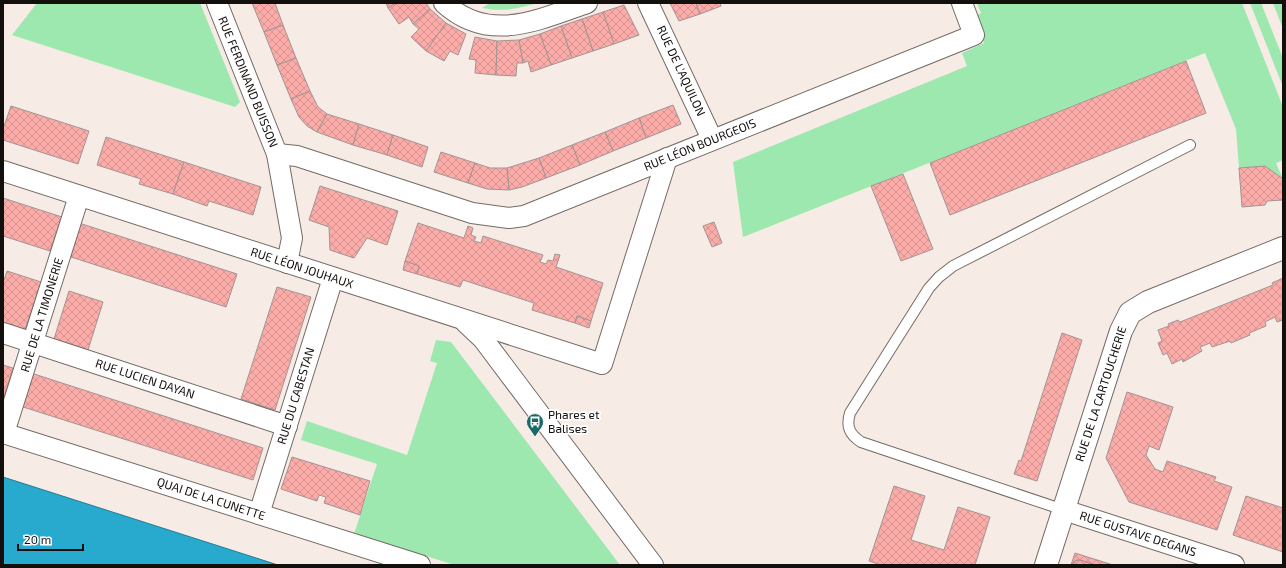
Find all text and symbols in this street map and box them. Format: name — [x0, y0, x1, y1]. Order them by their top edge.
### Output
street label: RUE FERDINAND BUISSON — [216, 14, 282, 149]
street label: RUE DE L'AQUILON — [654, 23, 709, 119]
street label: RUE LÉON BOURGEOIS — [642, 115, 758, 173]
street label: RUE LÉON JOUHAUX — [249, 244, 356, 291]
street label: RUE DE LA TIMONERIE — [17, 255, 65, 374]
street label: RUE DE LA CARTOUCHERIE — [1072, 324, 1129, 463]
street label: RUE DU CABESTAN — [274, 345, 316, 446]
street label: RUE LUCIEN DAYAN — [94, 355, 197, 401]
place label: Phares et Balises — [548, 407, 600, 435]
bus stop icon: Phares et Balises — [525, 412, 545, 437]
street label: QUAI DE LA CUNETTE — [155, 474, 268, 523]
street label: RUE GUSTAVE DEGANS — [1078, 508, 1199, 559]
scale bar — [18, 526, 83, 552]
text: 20 m — [24, 532, 51, 546]

